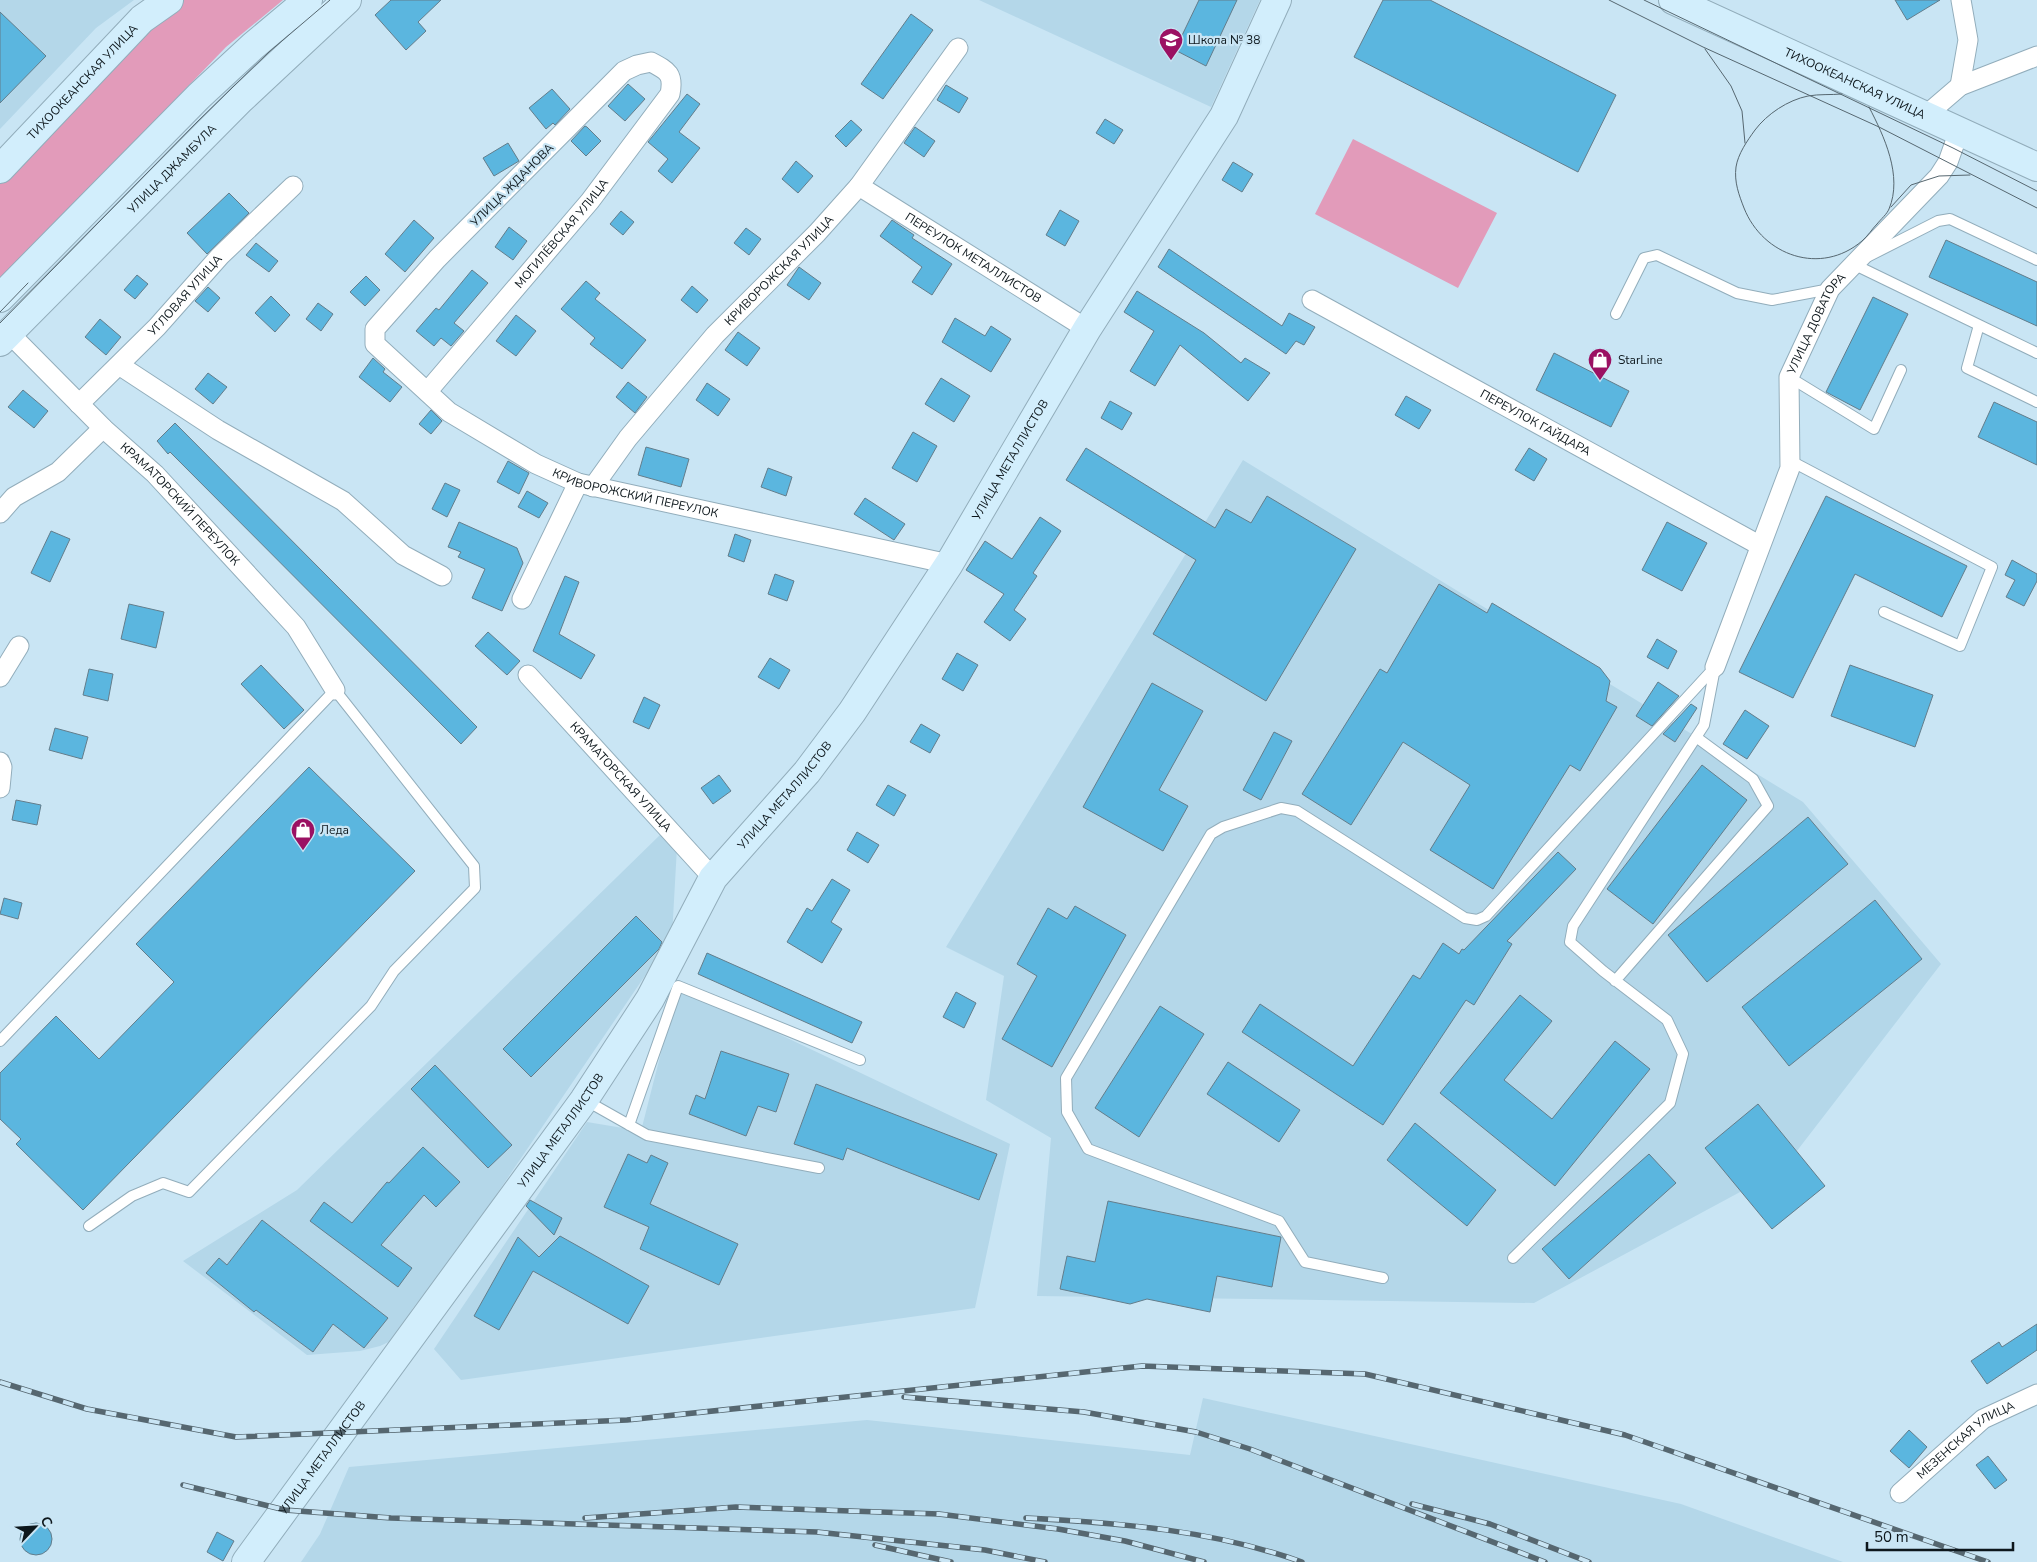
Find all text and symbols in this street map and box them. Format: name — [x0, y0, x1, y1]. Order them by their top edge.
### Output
street label: ТИХООКЕАНСКАЯ УЛИЦА — [24, 20, 141, 143]
school or university icon: Школа № 38 — [1158, 27, 1184, 61]
place label: Школа № 38 — [1188, 32, 1261, 48]
street label: ТИХООКЕАНСКАЯ УЛИЦА — [1782, 44, 1928, 123]
street label: УЛИЦА ДЖАМБУЛА — [123, 120, 220, 218]
street label: УЛИЦА ЖДАНОВА — [466, 140, 557, 231]
street label: МОГИЛЁВСКАЯ УЛИЦА — [511, 175, 612, 292]
street label: ПЕРЕУЛОК МЕТАЛЛИСТОВ — [902, 209, 1045, 307]
street label: КРИВОРОЖСКАЯ УЛИЦА — [721, 212, 837, 329]
street label: УГЛОВАЯ УЛИЦА — [144, 251, 226, 340]
street label: УЛИЦА ДОВАТОРА — [1783, 269, 1850, 378]
shop icon: StarLine — [1587, 347, 1613, 381]
place label: StarLine — [1618, 352, 1663, 368]
street label: ПЕРЕУЛОК ГАЙДАРА — [1477, 386, 1594, 459]
street label: УЛИЦА МЕТАЛЛИСТОВ — [968, 396, 1052, 524]
street label: КРАМАТОРСКИЙ ПЕРЕУЛОК — [117, 439, 244, 569]
street label: КРИВОРОЖСКИЙ ПЕРЕУЛОК — [550, 464, 720, 521]
street label: КРАМАТОРСКАЯ УЛИЦА — [567, 718, 675, 836]
street label: УЛИЦА МЕТАЛЛИСТОВ — [733, 738, 835, 854]
shop icon: Леда — [290, 817, 316, 851]
place label: Леда — [320, 822, 349, 838]
street label: УЛИЦА МЕТАЛЛИСТОВ — [514, 1070, 607, 1192]
street label: МЕЗЕНСКАЯ УЛИЦА — [1913, 1397, 2017, 1482]
street label: УЛИЦА МЕТАЛЛИСТОВ — [274, 1398, 369, 1519]
north arrow — [10, 1502, 60, 1552]
text: С — [36, 1513, 57, 1530]
scale bar — [1867, 1520, 2013, 1552]
text: 50 m — [1874, 1527, 1909, 1547]

